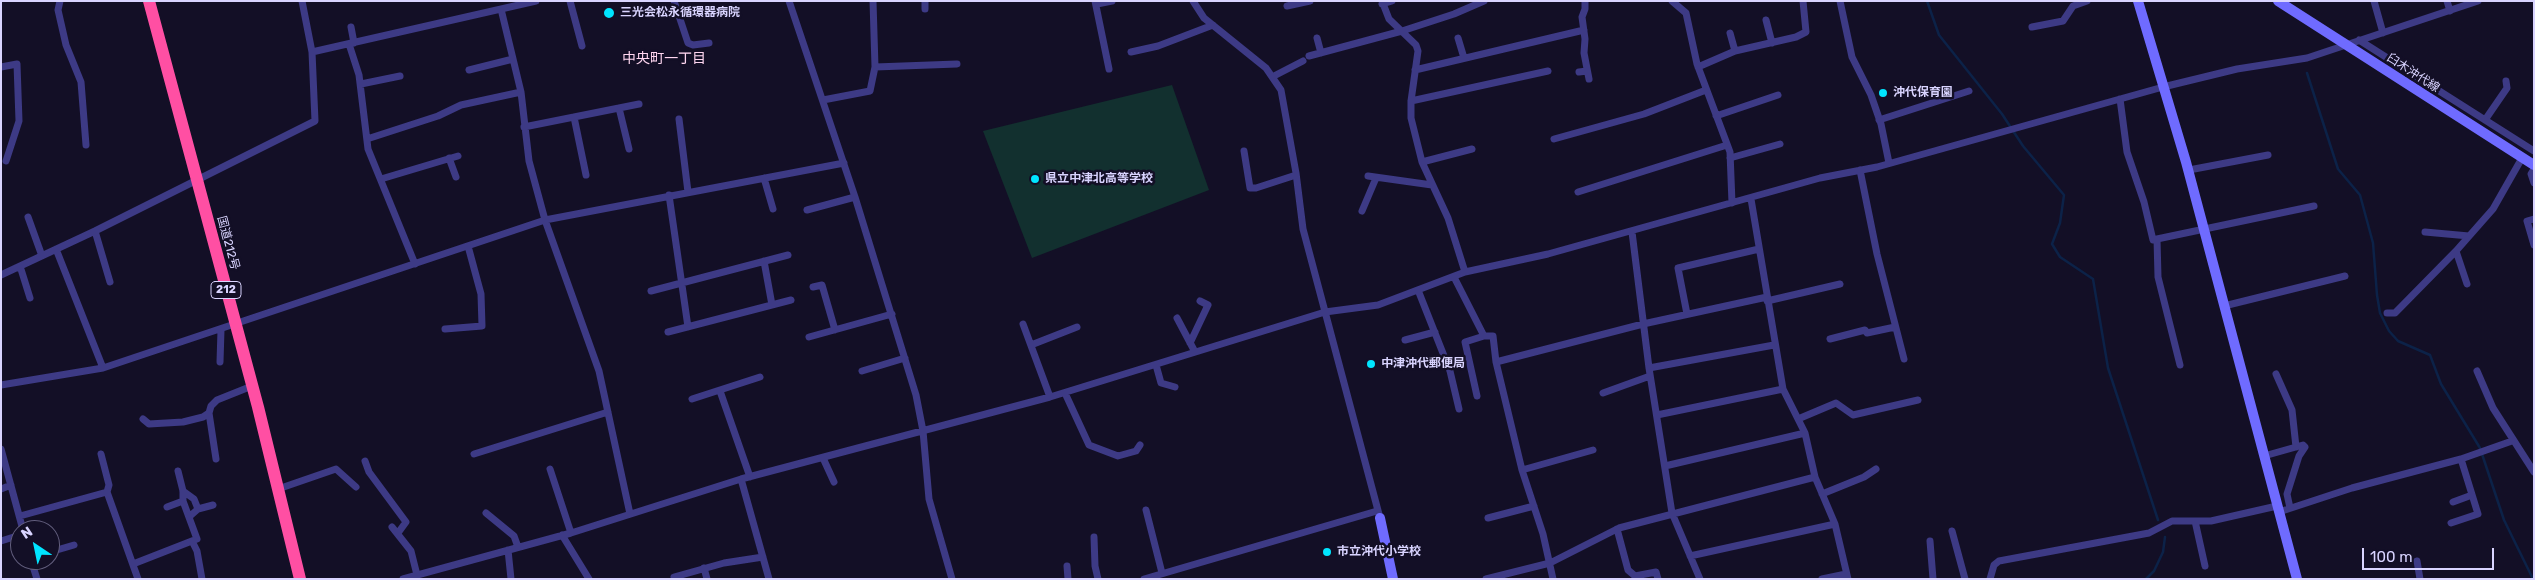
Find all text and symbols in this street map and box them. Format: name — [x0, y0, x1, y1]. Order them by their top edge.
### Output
marker: 三光会松永循環器病院 — [602, 6, 616, 20]
place label: 三光会松永循環器病院 — [620, 6, 740, 20]
district label: 中央町一丁目 — [622, 51, 706, 67]
street label: 臼木沖代線 — [2384, 51, 2442, 95]
place label: 沖代保育園 — [1893, 86, 1953, 100]
marker: 沖代保育園 — [1877, 87, 1889, 99]
place label: 県立中津北高等学校 — [1045, 172, 1153, 186]
marker: 県立中津北高等学校 — [1029, 173, 1041, 185]
street label: 国道212号 — [214, 214, 242, 272]
road number: 212 — [211, 282, 241, 298]
place label: 中津沖代郵便局 — [1381, 357, 1465, 371]
marker: 中津沖代郵便局 — [1365, 358, 1377, 370]
north arrow — [10, 520, 60, 570]
text: N — [18, 523, 36, 543]
scale bar — [2365, 538, 2498, 570]
place label: 市立沖代小学校 — [1337, 545, 1421, 559]
marker: 市立沖代小学校 — [1321, 546, 1333, 558]
text: 100 m — [2370, 548, 2412, 566]

